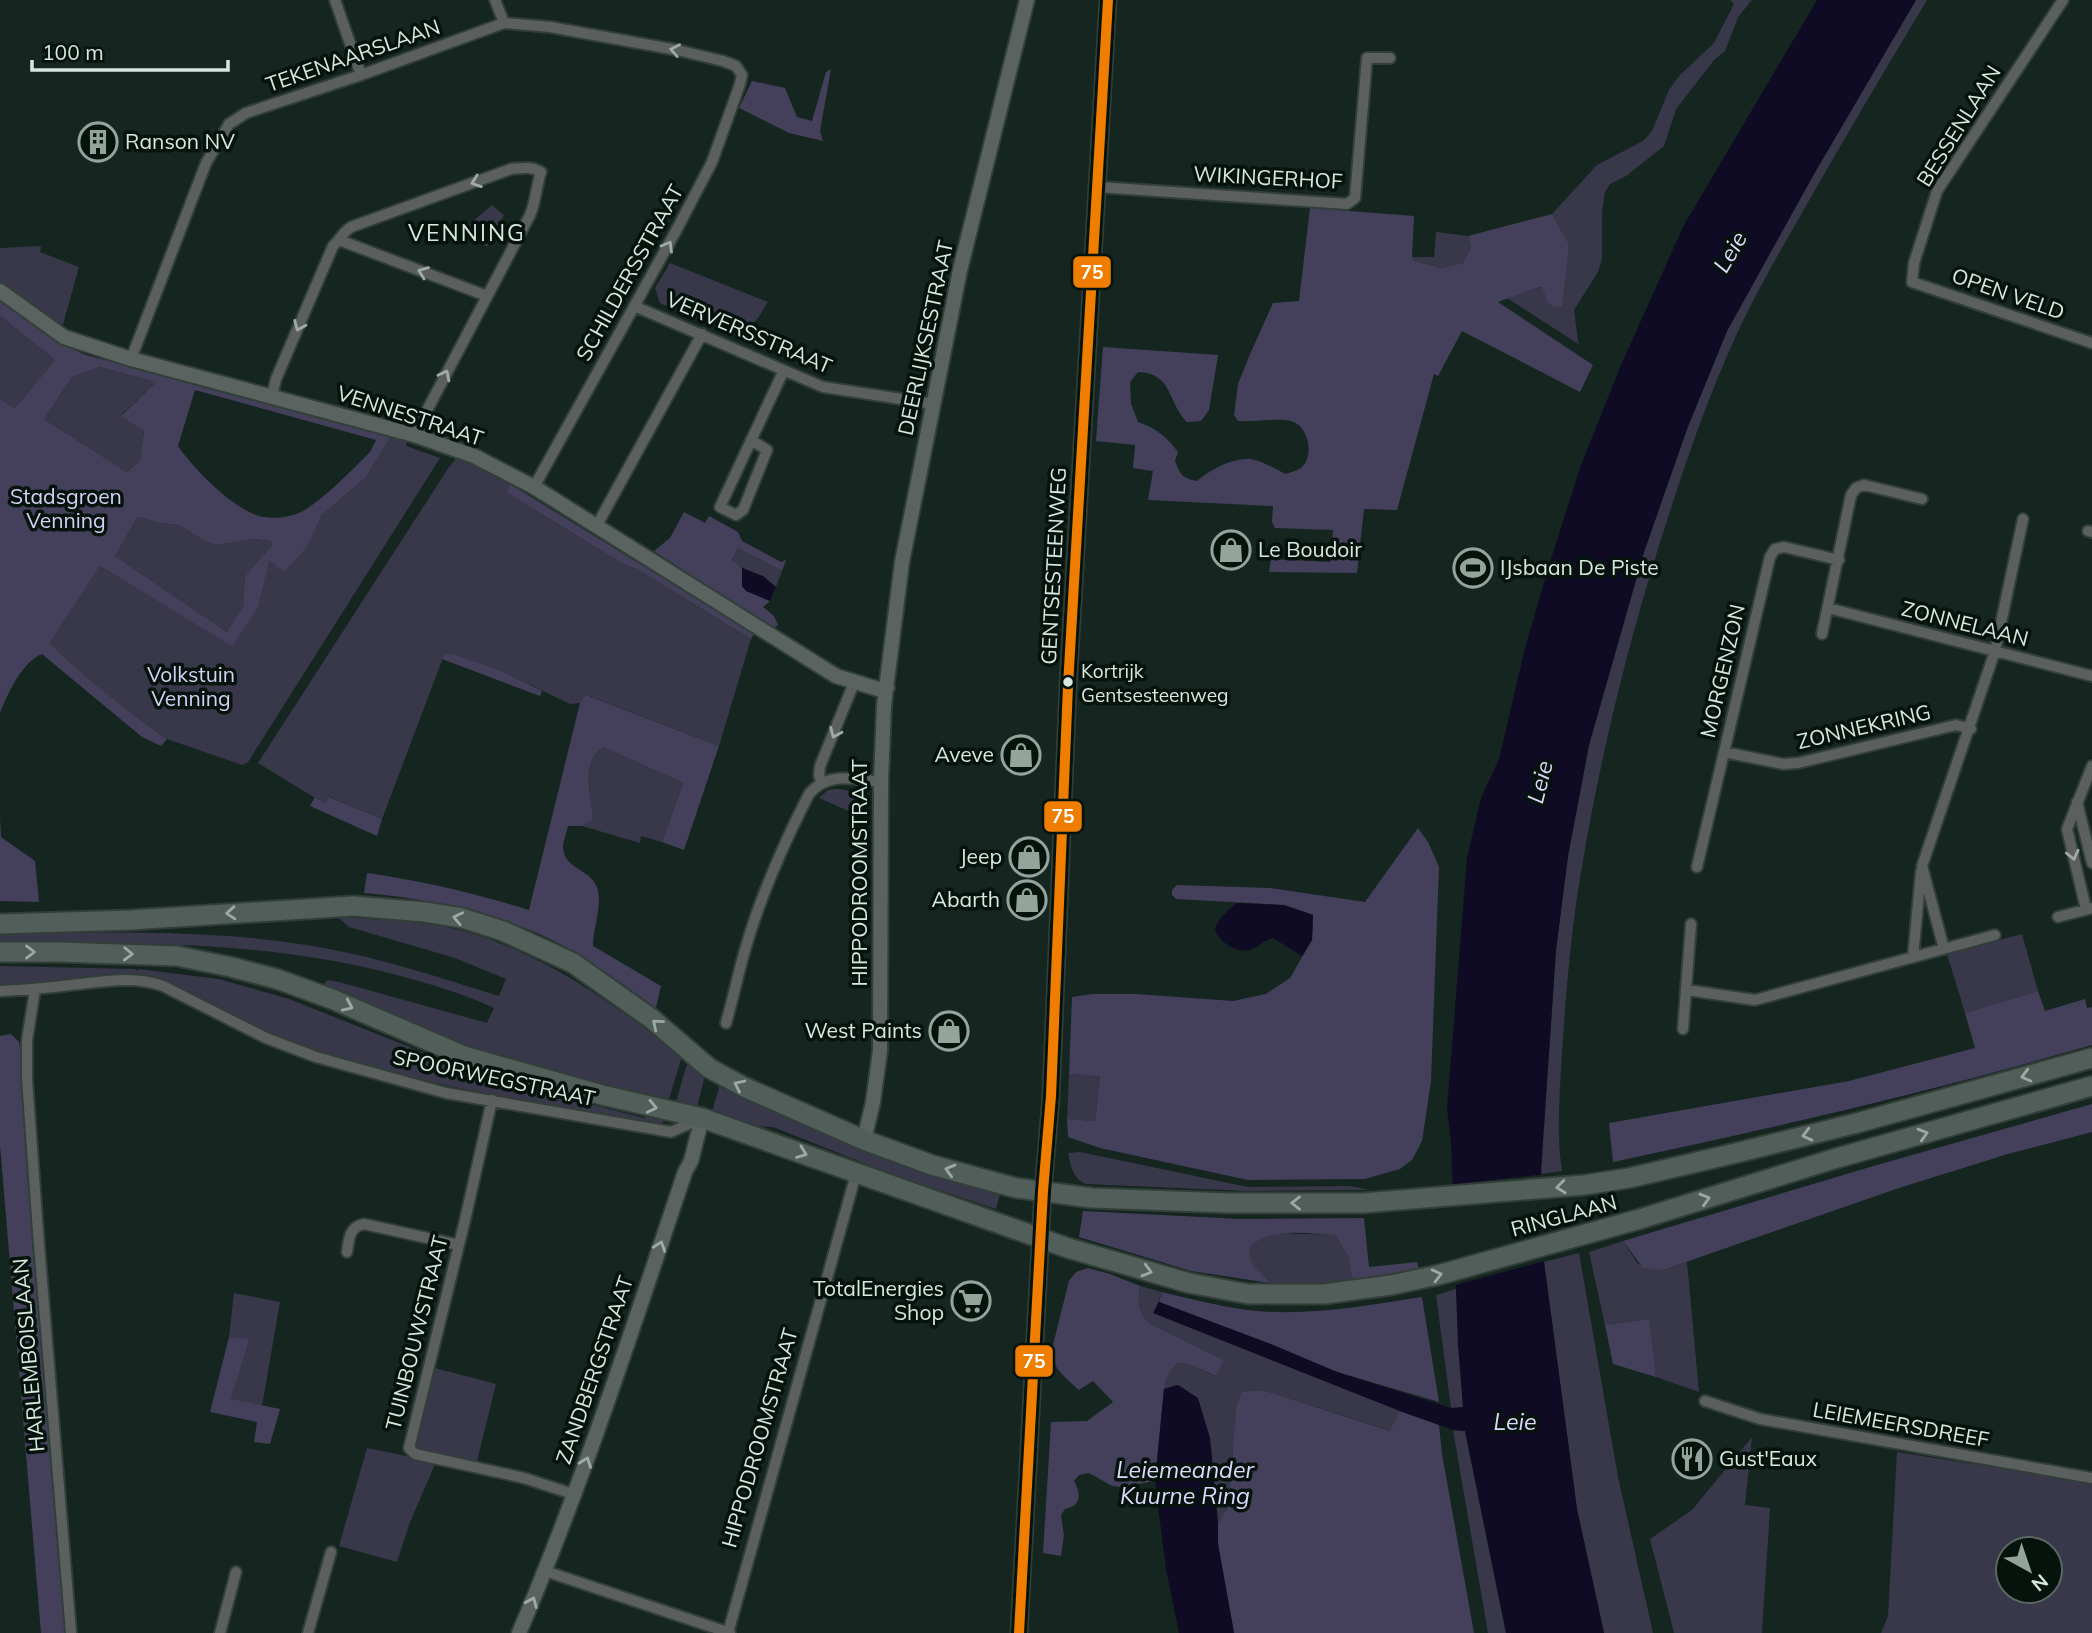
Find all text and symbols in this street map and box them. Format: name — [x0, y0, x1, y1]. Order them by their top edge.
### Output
street label: TEKENAARSLAAN — [262, 13, 443, 97]
scale bar — [32, 28, 228, 72]
text: 100 m — [42, 39, 104, 65]
one-way arrow — [669, 43, 681, 58]
street label: BESSENLAAN — [1911, 60, 2006, 191]
building icon: Ranson NV — [77, 121, 119, 163]
place label: Ranson NV — [125, 128, 235, 154]
street label: WIKINGERHOF — [1193, 160, 1344, 194]
one-way arrow — [470, 174, 482, 188]
street label: SCHILDERSSTRAAT — [570, 179, 689, 365]
district label: VENNING — [408, 218, 526, 247]
water label: Leie — [1706, 226, 1753, 278]
street label: DEERLIJKSESTRAAT — [892, 238, 958, 438]
one-way arrow — [660, 241, 673, 254]
line badge: 75 — [1072, 255, 1112, 289]
text: 75 — [1081, 260, 1103, 284]
street label: OPEN VELD — [1949, 262, 2068, 324]
one-way arrow — [417, 266, 429, 280]
street label: VERVERSSTRAAT — [663, 285, 837, 379]
one-way arrow — [293, 320, 307, 332]
one-way arrow — [437, 370, 451, 382]
street label: VENNESTRAAT — [334, 379, 487, 451]
street label: GENTSESTEENWEG — [1035, 467, 1071, 665]
park label: Stadsgroen Venning — [10, 483, 122, 533]
shop icon: Le Boudoir — [1210, 529, 1252, 571]
place label: Le Boudoir — [1258, 536, 1362, 562]
sports icon: IJsbaan De Piste — [1452, 547, 1494, 589]
place label: IJsbaan De Piste — [1500, 554, 1659, 580]
street label: ZONNELAAN — [1899, 595, 2031, 651]
street label: MORGENZON — [1694, 602, 1750, 740]
place label: Kortrijk Gentsesteenweg — [1081, 659, 1229, 707]
park label: Volkstuin Venning — [147, 661, 235, 711]
marker: Kortrijk Gentsesteenweg — [1061, 675, 1075, 689]
street label: ZONNEKRING — [1794, 698, 1933, 754]
one-way arrow — [829, 725, 843, 738]
shop icon: Aveve — [1000, 734, 1042, 776]
place label: Aveve — [934, 741, 994, 767]
water label: Leie — [1520, 758, 1559, 806]
street label: HIPPODROOMSTRAAT — [846, 759, 872, 987]
line badge: 75 — [1043, 800, 1083, 833]
text: 75 — [1052, 804, 1074, 828]
shop icon: Jeep — [1008, 836, 1050, 878]
place label: Jeep — [960, 843, 1002, 869]
one-way arrow — [2065, 849, 2080, 861]
shop icon: Abarth — [1006, 879, 1048, 921]
place label: Abarth — [932, 886, 1000, 912]
one-way arrow — [226, 905, 237, 920]
one-way arrow — [452, 912, 464, 927]
one-way arrow — [25, 944, 36, 960]
one-way arrow — [123, 947, 134, 962]
one-way arrow — [341, 998, 353, 1012]
shop icon: West Paints — [928, 1010, 970, 1052]
place label: West Paints — [804, 1017, 922, 1043]
one-way arrow — [652, 1020, 665, 1032]
street label: SPOORWEGSTRAAT — [391, 1043, 598, 1111]
one-way arrow — [2020, 1068, 2032, 1082]
one-way arrow — [734, 1079, 746, 1093]
one-way arrow — [646, 1099, 658, 1113]
one-way arrow — [1801, 1127, 1813, 1142]
one-way arrow — [1917, 1127, 1929, 1142]
one-way arrow — [795, 1145, 807, 1159]
one-way arrow — [944, 1164, 956, 1178]
one-way arrow — [1555, 1180, 1567, 1195]
street label: RINGLAAN — [1508, 1188, 1620, 1242]
one-way arrow — [1698, 1193, 1711, 1207]
one-way arrow — [1290, 1195, 1300, 1211]
street label: TUINBOUWSTRAAT — [379, 1232, 453, 1433]
one-way arrow — [652, 1241, 666, 1253]
street label: HARLEMBOISLAAN — [7, 1257, 49, 1453]
one-way arrow — [1141, 1263, 1153, 1277]
one-way arrow — [1431, 1269, 1443, 1283]
street label: ZANDBERGSTRAAT — [550, 1272, 639, 1467]
place label: TotalEnergies Shop — [813, 1275, 944, 1325]
supermarket icon: TotalEnergies Shop — [950, 1280, 992, 1322]
street label: HIPPODROOMSTRAAT — [715, 1325, 803, 1550]
line badge: 75 — [1014, 1344, 1054, 1378]
text: 75 — [1023, 1349, 1045, 1373]
street label: LEIEMEERSDREEF — [1811, 1396, 1992, 1452]
water label: Leie — [1494, 1407, 1536, 1436]
restaurant icon: Gust'Eaux — [1671, 1438, 1713, 1480]
place label: Gust'Eaux — [1719, 1445, 1817, 1471]
water label: Leiemeander Kuurne Ring — [1116, 1455, 1255, 1510]
one-way arrow — [578, 1456, 592, 1468]
north arrow — [1994, 1535, 2064, 1605]
text: N — [2027, 1569, 2053, 1597]
one-way arrow — [524, 1597, 538, 1610]

